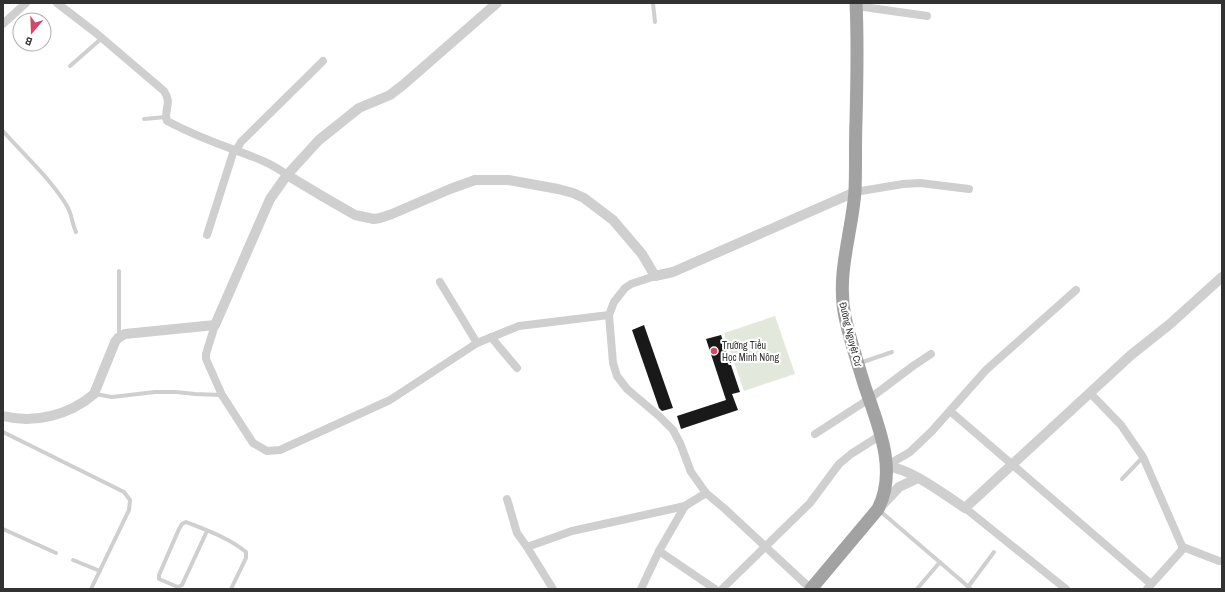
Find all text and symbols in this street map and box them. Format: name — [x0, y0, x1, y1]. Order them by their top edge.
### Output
north arrow — [12, 12, 52, 52]
text: B — [23, 34, 34, 49]
street label: Đường Nguyệt Cư — [836, 301, 865, 368]
place label: Trường Tiểu Học Minh Nông — [722, 339, 779, 364]
marker: Trường Tiểu Học Minh Nông — [709, 346, 719, 356]

